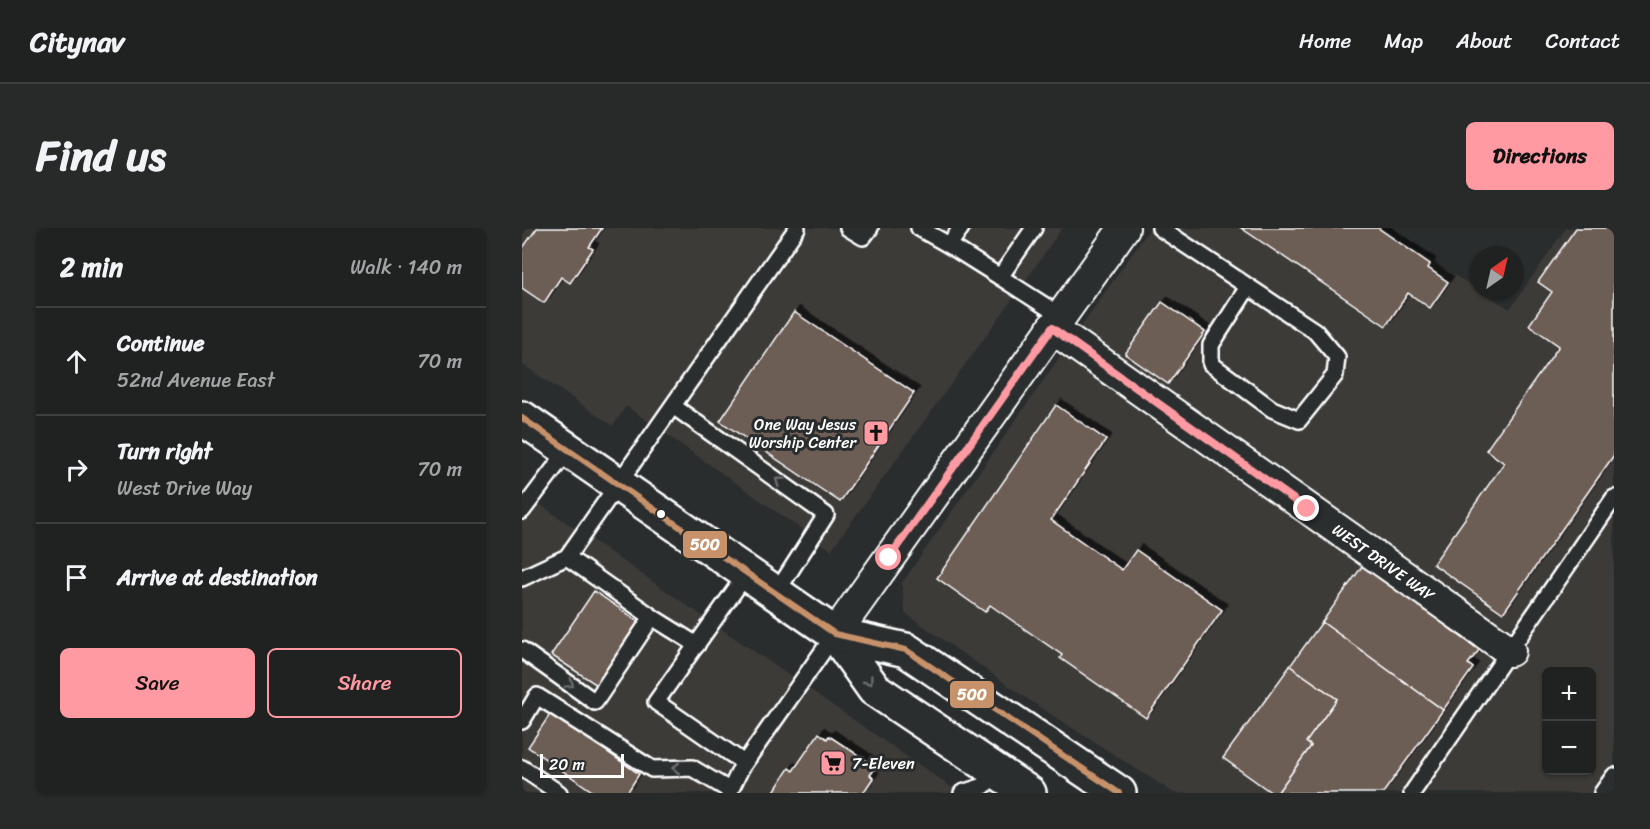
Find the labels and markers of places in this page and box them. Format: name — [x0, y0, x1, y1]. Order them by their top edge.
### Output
place label: One Way Jesus Worship Center — [749, 410, 857, 457]
church icon: One Way Jesus Worship Center — [861, 418, 891, 448]
unlabelled marker — [655, 508, 667, 520]
supermarket icon: 7-Eleven — [818, 748, 848, 778]
place label: 7-Eleven — [852, 749, 915, 778]

